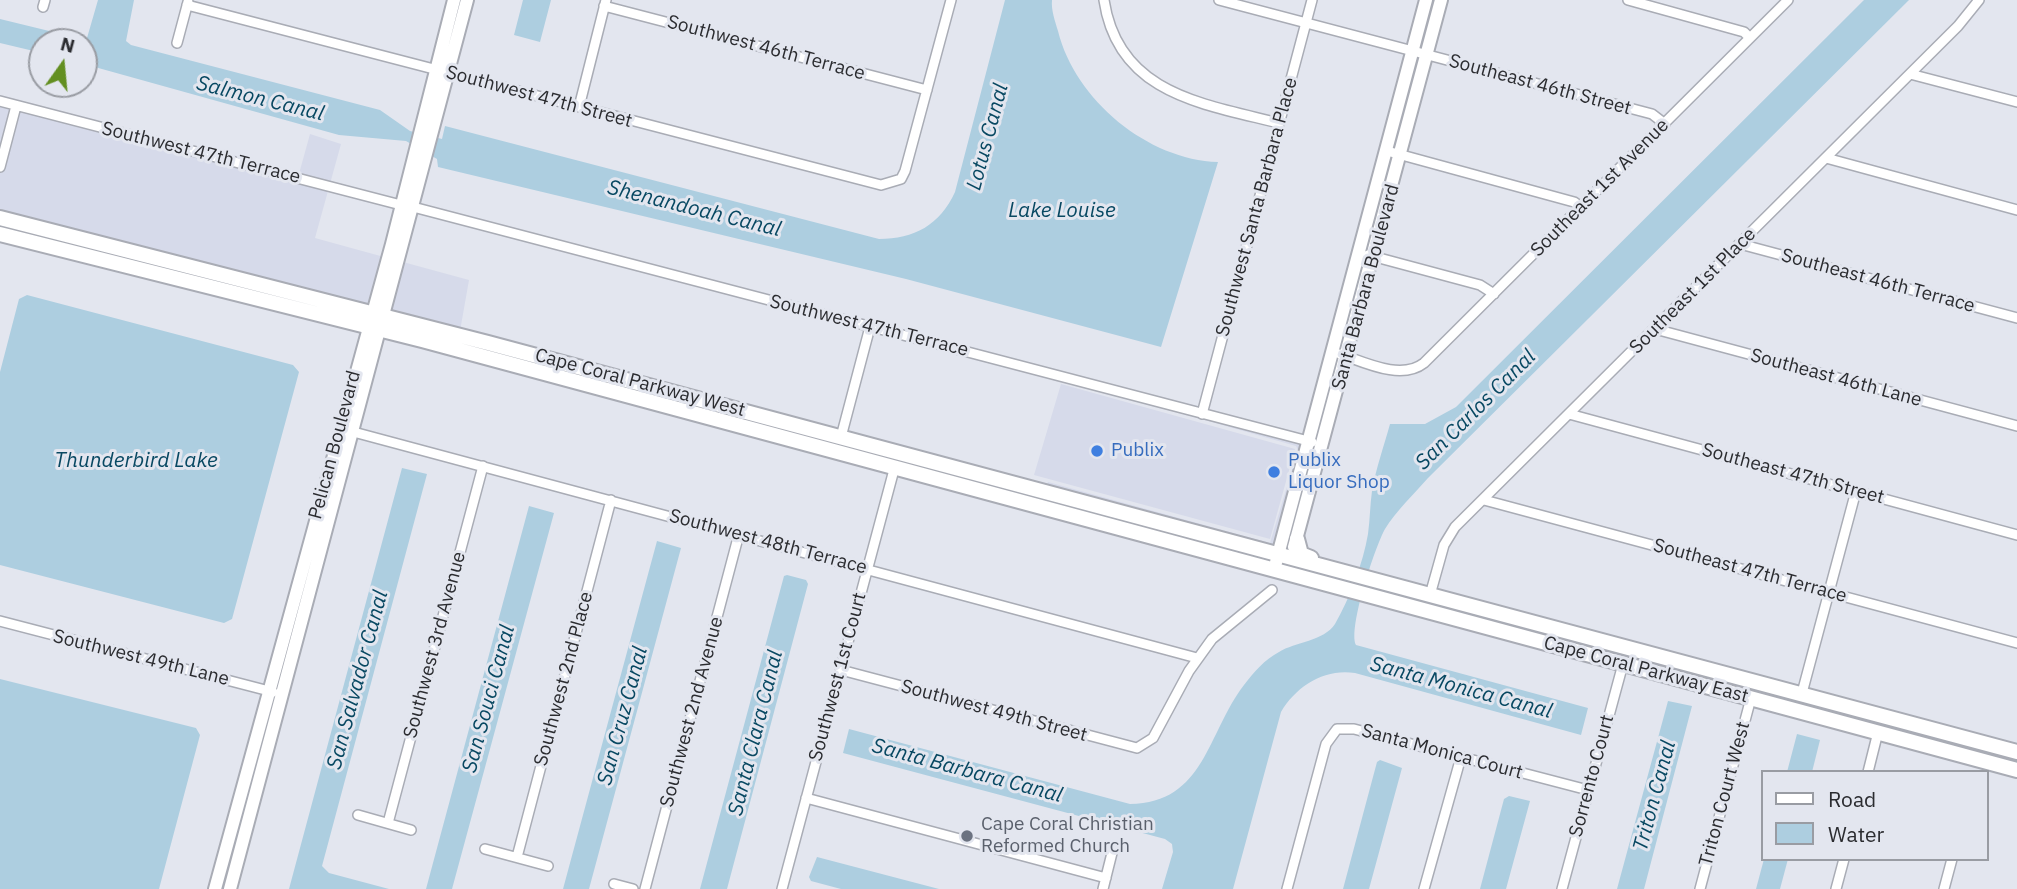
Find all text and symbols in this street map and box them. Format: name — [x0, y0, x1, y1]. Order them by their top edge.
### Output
street label: Southwest 46th Terrace — [665, 11, 867, 85]
north arrow — [28, 28, 98, 98]
text: N — [58, 31, 78, 58]
street label: Southeast 46th Street — [1446, 50, 1634, 120]
street label: Southwest 47th Street — [443, 61, 635, 133]
water label: Salmon Canal — [194, 71, 326, 127]
street label: Southwest Santa Barbara Place — [1211, 75, 1303, 339]
water label: Lotus Canal — [962, 81, 1014, 193]
street label: Southeast 1st Avenue — [1526, 114, 1674, 262]
street label: Southwest 47th Terrace — [99, 117, 303, 189]
water label: Shenandoah Canal — [605, 175, 783, 243]
street label: Santa Barbara Boulevard — [1328, 182, 1404, 392]
water label: Lake Louise — [1008, 198, 1116, 224]
street label: Southeast 1st Place — [1625, 223, 1761, 359]
street label: Southeast 46th Terrace — [1779, 244, 1977, 318]
street label: Southwest 47th Terrace — [767, 290, 971, 362]
street label: Cape Coral Parkway West — [532, 344, 748, 422]
street label: Southeast 46th Lane — [1748, 344, 1924, 412]
water label: San Carlos Canal — [1411, 345, 1541, 475]
street label: Pelican Boulevard — [304, 368, 366, 522]
street label: Southeast 47th Street — [1699, 439, 1887, 509]
place label: Publix — [1111, 440, 1164, 462]
marker: Publix — [1089, 443, 1105, 459]
water label: Thunderbird Lake — [54, 448, 218, 474]
place label: Publix Liquor Shop — [1288, 450, 1390, 494]
marker: Publix Liquor Shop — [1266, 464, 1282, 480]
street label: Southwest 48th Terrace — [667, 505, 869, 579]
street label: Southeast 47th Terrace — [1651, 534, 1849, 608]
street label: Southwest 3rd Avenue — [399, 549, 471, 741]
water label: San Salvador Canal — [322, 588, 394, 772]
street label: Southwest 2nd Place — [530, 589, 598, 769]
street label: Southwest 1st Court — [805, 590, 871, 764]
street label: Southwest 2nd Avenue — [656, 614, 728, 810]
water label: San Souci Canal — [457, 622, 521, 776]
street label: Southwest 49th Lane — [51, 625, 231, 691]
street label: Cape Coral Parkway East — [1541, 632, 1751, 708]
water label: San Cruz Canal — [592, 644, 654, 788]
water label: Santa Clara Canal — [723, 648, 789, 818]
water label: Santa Monica Canal — [1367, 652, 1555, 724]
street label: Southwest 49th Street — [898, 675, 1090, 747]
street label: Sorrento Court — [1565, 712, 1619, 840]
street label: Triton Court West — [1695, 719, 1755, 869]
street label: Santa Monica Court — [1359, 720, 1525, 784]
water label: Santa Barbara Canal — [869, 733, 1065, 809]
water label: Triton Canal — [1628, 738, 1682, 854]
legend — [1762, 770, 1989, 861]
text: Road — [1828, 785, 1876, 813]
place label: Cape Coral Christian Reformed Church — [981, 814, 1154, 858]
text: Water — [1828, 820, 1884, 848]
marker: Cape Coral Christian Reformed Church — [959, 828, 975, 844]

